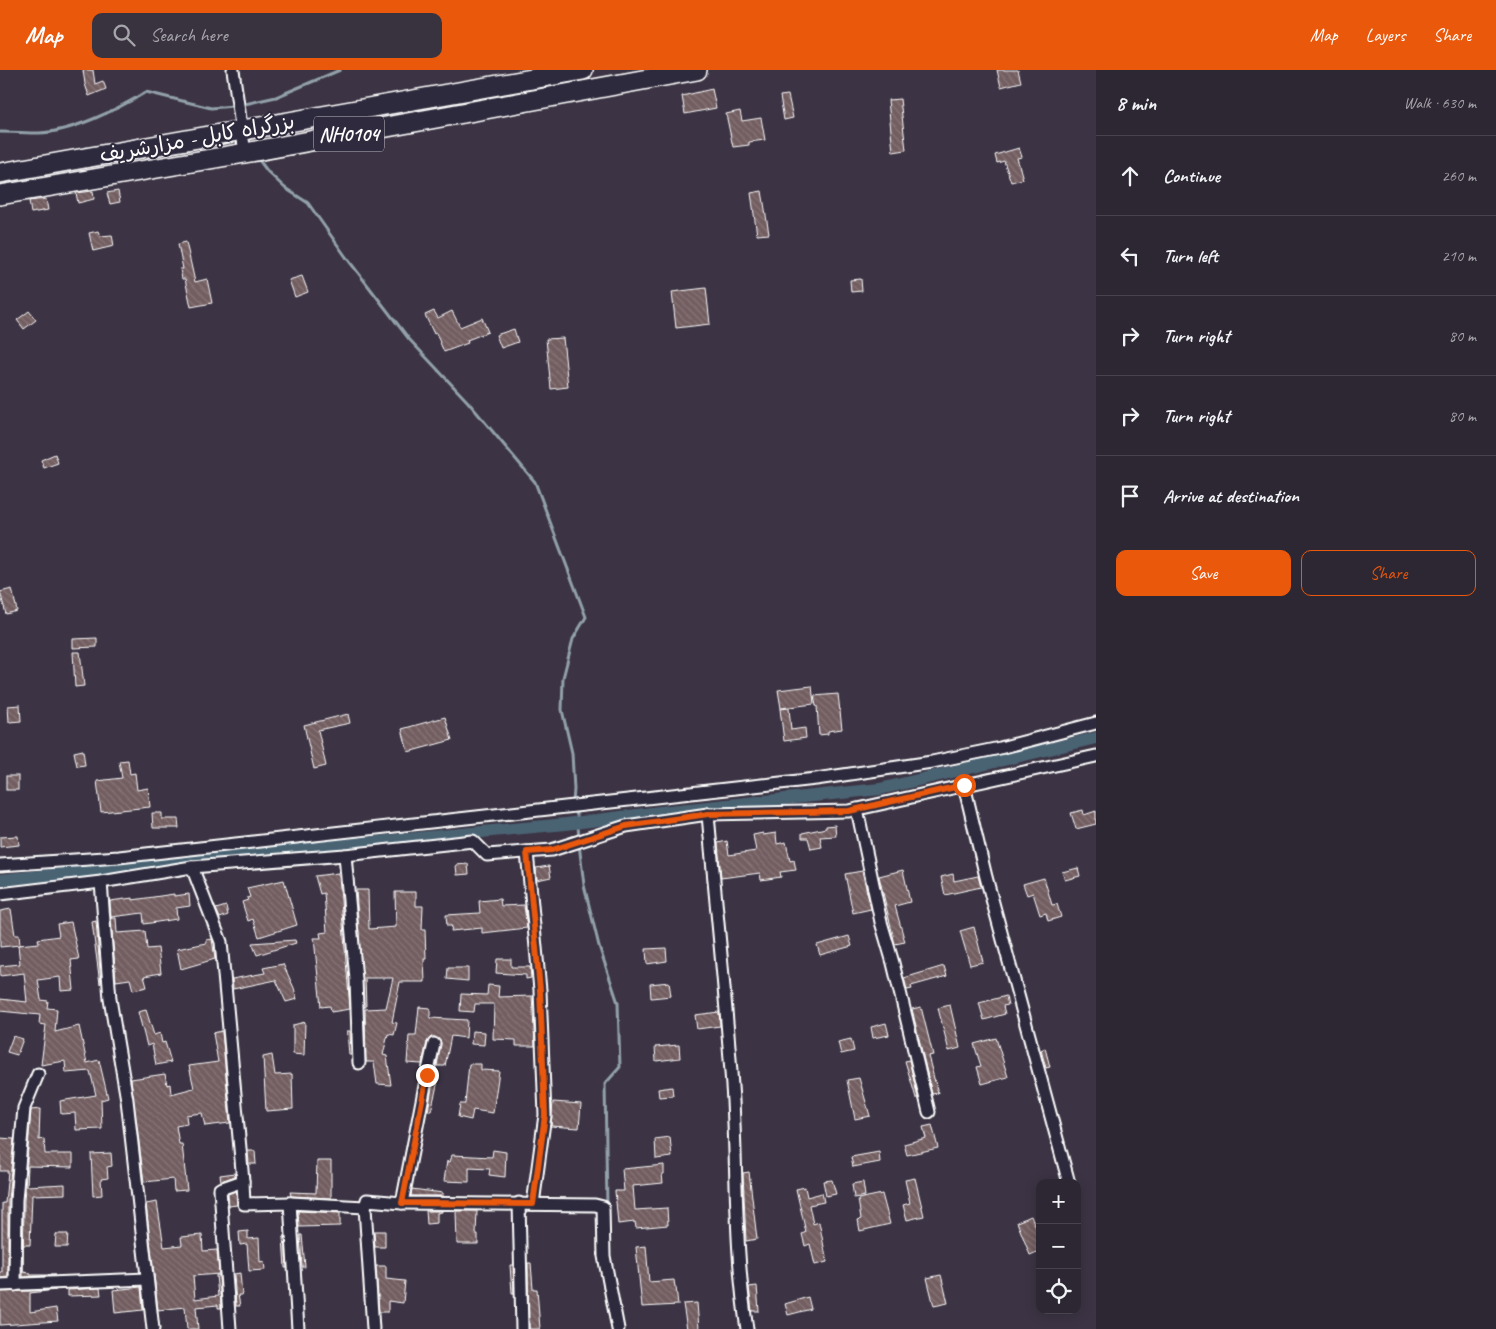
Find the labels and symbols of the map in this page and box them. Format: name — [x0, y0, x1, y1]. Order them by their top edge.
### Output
street label: بزرگراه کابل - مزارشریف — [97, 108, 297, 168]
road number: NH0104 — [314, 116, 384, 152]
route start — [953, 774, 976, 797]
route end — [416, 1064, 439, 1087]

